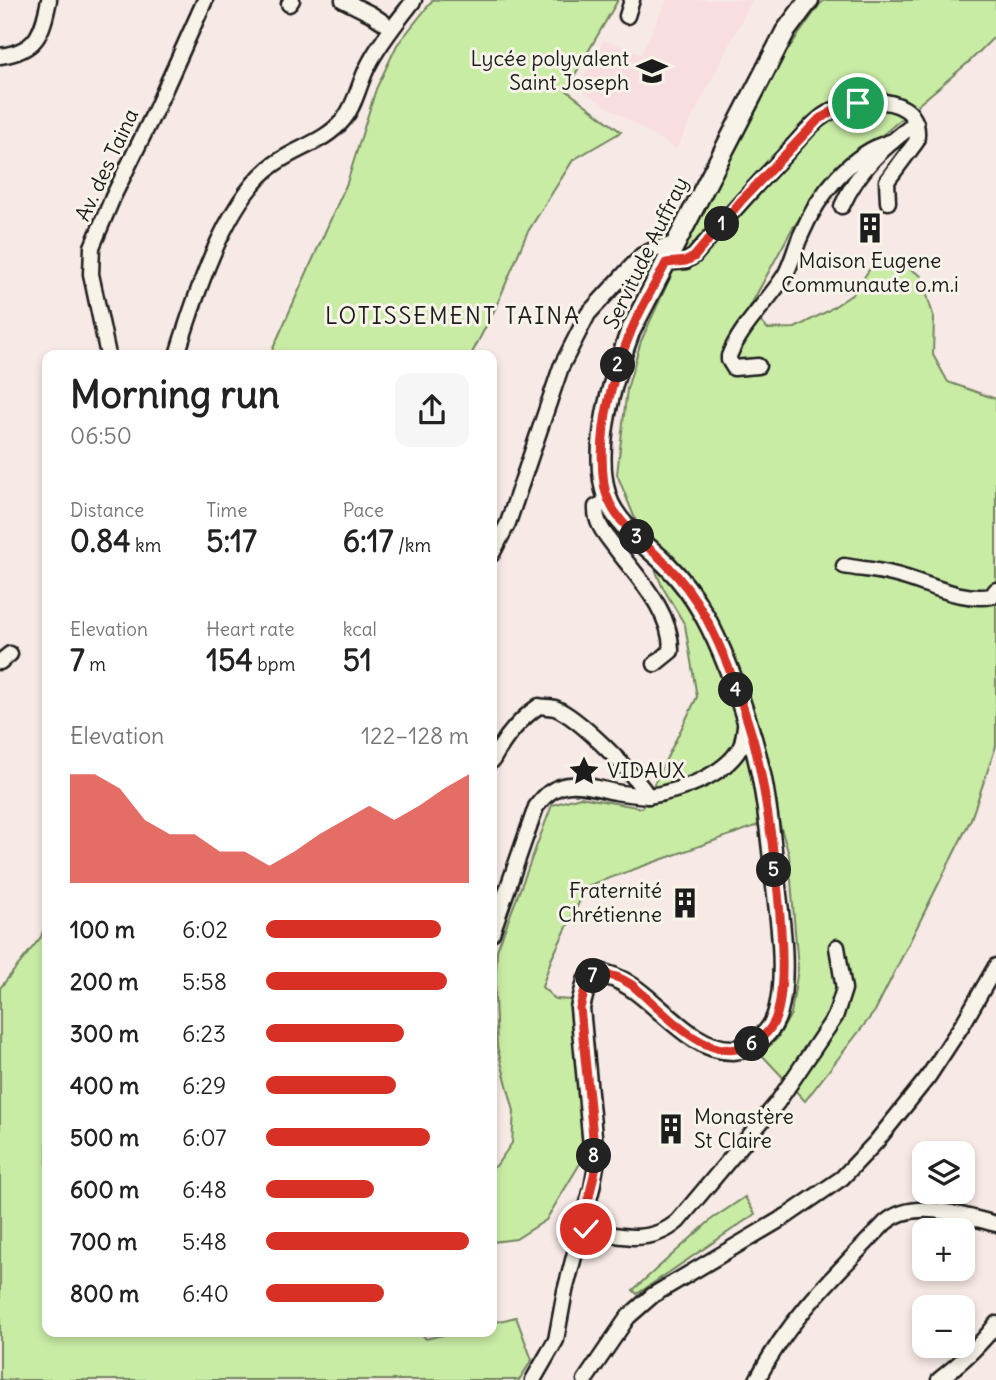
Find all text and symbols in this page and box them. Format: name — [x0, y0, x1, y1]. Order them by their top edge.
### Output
place label: Lycée polyvalent Saint Joseph — [470, 45, 629, 96]
school or university icon: Lycée polyvalent Saint Joseph — [635, 54, 669, 88]
pin — [828, 73, 888, 133]
icon: arrive — [839, 84, 877, 122]
street label: Av. des Taina — [69, 104, 144, 225]
street label: Servitude Auffray — [597, 172, 694, 333]
pin: 1 — [704, 206, 740, 242]
text: 1 — [718, 211, 725, 235]
building icon: Maison Eugene Communaute o.m.i — [853, 211, 887, 245]
place label: Maison Eugene Communaute o.m.i — [781, 247, 959, 298]
district label: LOTISSEMENT TAINA — [325, 301, 581, 330]
pin: 2 — [600, 348, 636, 382]
text: 2 — [612, 352, 623, 376]
text: Morning run — [70, 371, 280, 418]
button: share — [395, 373, 469, 447]
text: 06:50 — [70, 421, 132, 450]
text: Distance — [70, 498, 144, 522]
text: Time — [206, 498, 247, 522]
text: Pace — [343, 498, 384, 522]
pin: 3 — [620, 520, 654, 554]
text: 0.84 — [70, 522, 131, 560]
text: 5:17 — [206, 522, 257, 560]
text: 6:17 — [343, 522, 393, 560]
text: 3 — [631, 524, 642, 548]
text: km — [131, 533, 161, 557]
text: /km — [393, 533, 431, 557]
text: Elevation — [70, 617, 148, 641]
text: Heart rate — [206, 617, 294, 641]
text: kcal — [343, 617, 377, 641]
text: 7 — [70, 641, 85, 679]
text: 154 — [206, 641, 253, 679]
text: 51 — [343, 641, 372, 679]
text: m — [85, 652, 106, 676]
text: bpm — [253, 652, 295, 676]
pin: 4 — [718, 672, 754, 708]
text: 4 — [730, 677, 741, 701]
text: Elevation — [70, 721, 164, 750]
text: 122–128 m — [361, 721, 469, 750]
place icon: VIDAUX — [567, 754, 601, 788]
place label: VIDAUX — [607, 757, 685, 784]
pin: 5 — [756, 852, 792, 888]
text: 5 — [768, 857, 779, 881]
place label: Fraternité Chrétienne — [558, 877, 662, 928]
building icon: Fraternité Chrétienne — [668, 886, 702, 920]
text: 100 m — [70, 915, 135, 944]
text: 6:02 — [182, 915, 228, 944]
pin: 7 — [576, 958, 610, 993]
text: 7 — [588, 963, 597, 987]
text: 200 m — [70, 967, 139, 996]
text: 5:58 — [182, 967, 227, 996]
text: 300 m — [70, 1019, 139, 1048]
text: 6:23 — [182, 1019, 226, 1048]
pin: 6 — [734, 1026, 770, 1062]
text: 6 — [746, 1031, 757, 1055]
text: 400 m — [70, 1071, 139, 1100]
text: 6:29 — [182, 1071, 226, 1100]
place label: Monastère St Claire — [694, 1103, 794, 1154]
building icon: Monastère St Claire — [654, 1112, 688, 1146]
text: 500 m — [70, 1123, 139, 1152]
text: 6:07 — [182, 1123, 227, 1152]
pin: 8 — [576, 1138, 612, 1174]
map controls — [912, 1141, 975, 1358]
button: layers — [912, 1141, 975, 1204]
text: 8 — [588, 1143, 599, 1167]
text: 600 m — [70, 1175, 139, 1204]
text: 6:48 — [182, 1175, 227, 1204]
pin — [556, 1199, 616, 1259]
icon: check — [567, 1210, 605, 1248]
button: + — [912, 1218, 975, 1281]
text: 700 m — [70, 1227, 137, 1256]
text: 5:48 — [182, 1227, 227, 1256]
text: 800 m — [70, 1279, 139, 1308]
text: 6:40 — [182, 1279, 229, 1308]
button: − — [912, 1295, 975, 1358]

